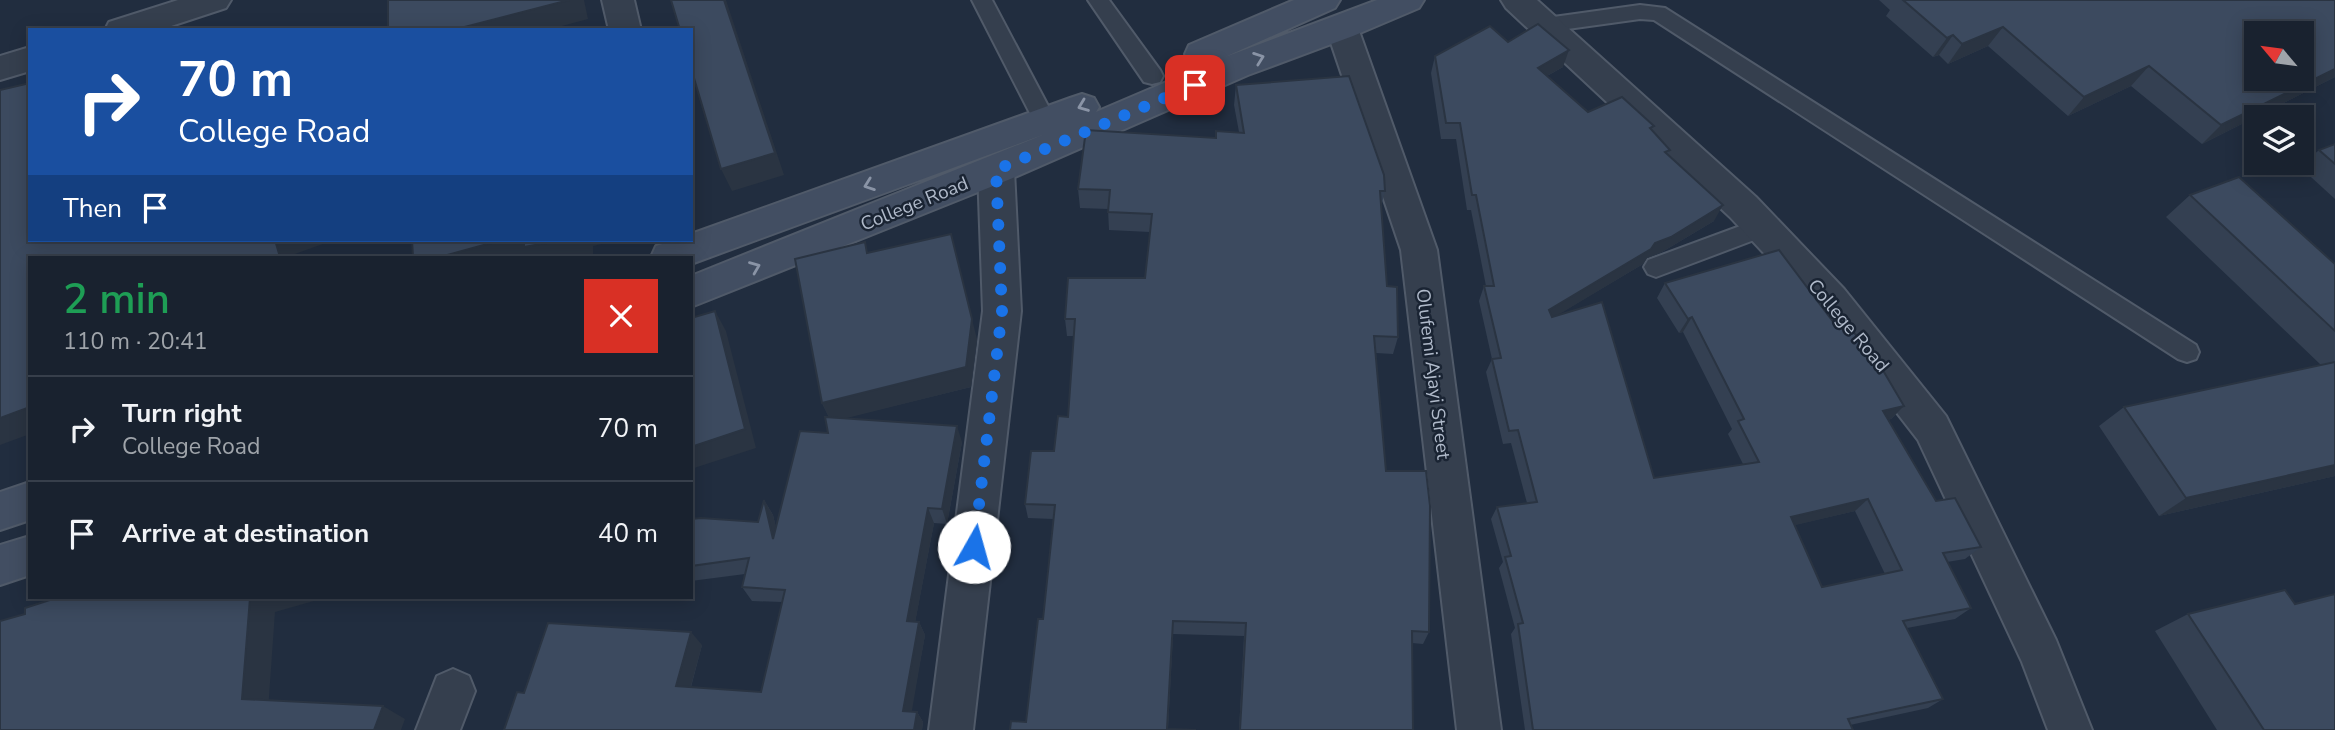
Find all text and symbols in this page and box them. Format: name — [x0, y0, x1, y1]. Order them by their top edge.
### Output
north arrow — [2244, 21, 2314, 91]
map controls — [2244, 21, 2314, 175]
text: 70 m — [178, 46, 293, 113]
one-way arrow — [1253, 52, 1265, 66]
pin — [1165, 55, 1225, 115]
icon: right — [63, 56, 154, 147]
icon: arrive — [1176, 66, 1214, 104]
one-way arrow — [1077, 98, 1089, 112]
button: layers — [2244, 105, 2314, 175]
text: College Road — [178, 110, 370, 153]
street label: College Road — [857, 170, 972, 237]
one-way arrow — [863, 176, 875, 190]
icon: arrive — [136, 189, 174, 227]
text: Then — [63, 191, 122, 226]
one-way arrow — [748, 261, 760, 275]
text: 2 min — [63, 271, 170, 328]
street label: College Road — [1802, 274, 1895, 378]
button: close — [584, 279, 658, 353]
street label: Olufemi Ajayi Street — [1410, 287, 1456, 461]
text: 110 m · 20:41 — [63, 326, 208, 357]
text: Turn right — [122, 396, 241, 431]
icon: right — [63, 410, 101, 448]
text: 70 m — [598, 411, 658, 446]
text: College Road — [122, 431, 260, 462]
position arrow — [937, 510, 1011, 584]
icon: arrive — [63, 515, 101, 553]
text: Arrive at destination — [122, 516, 369, 551]
text: 40 m — [598, 516, 658, 551]

